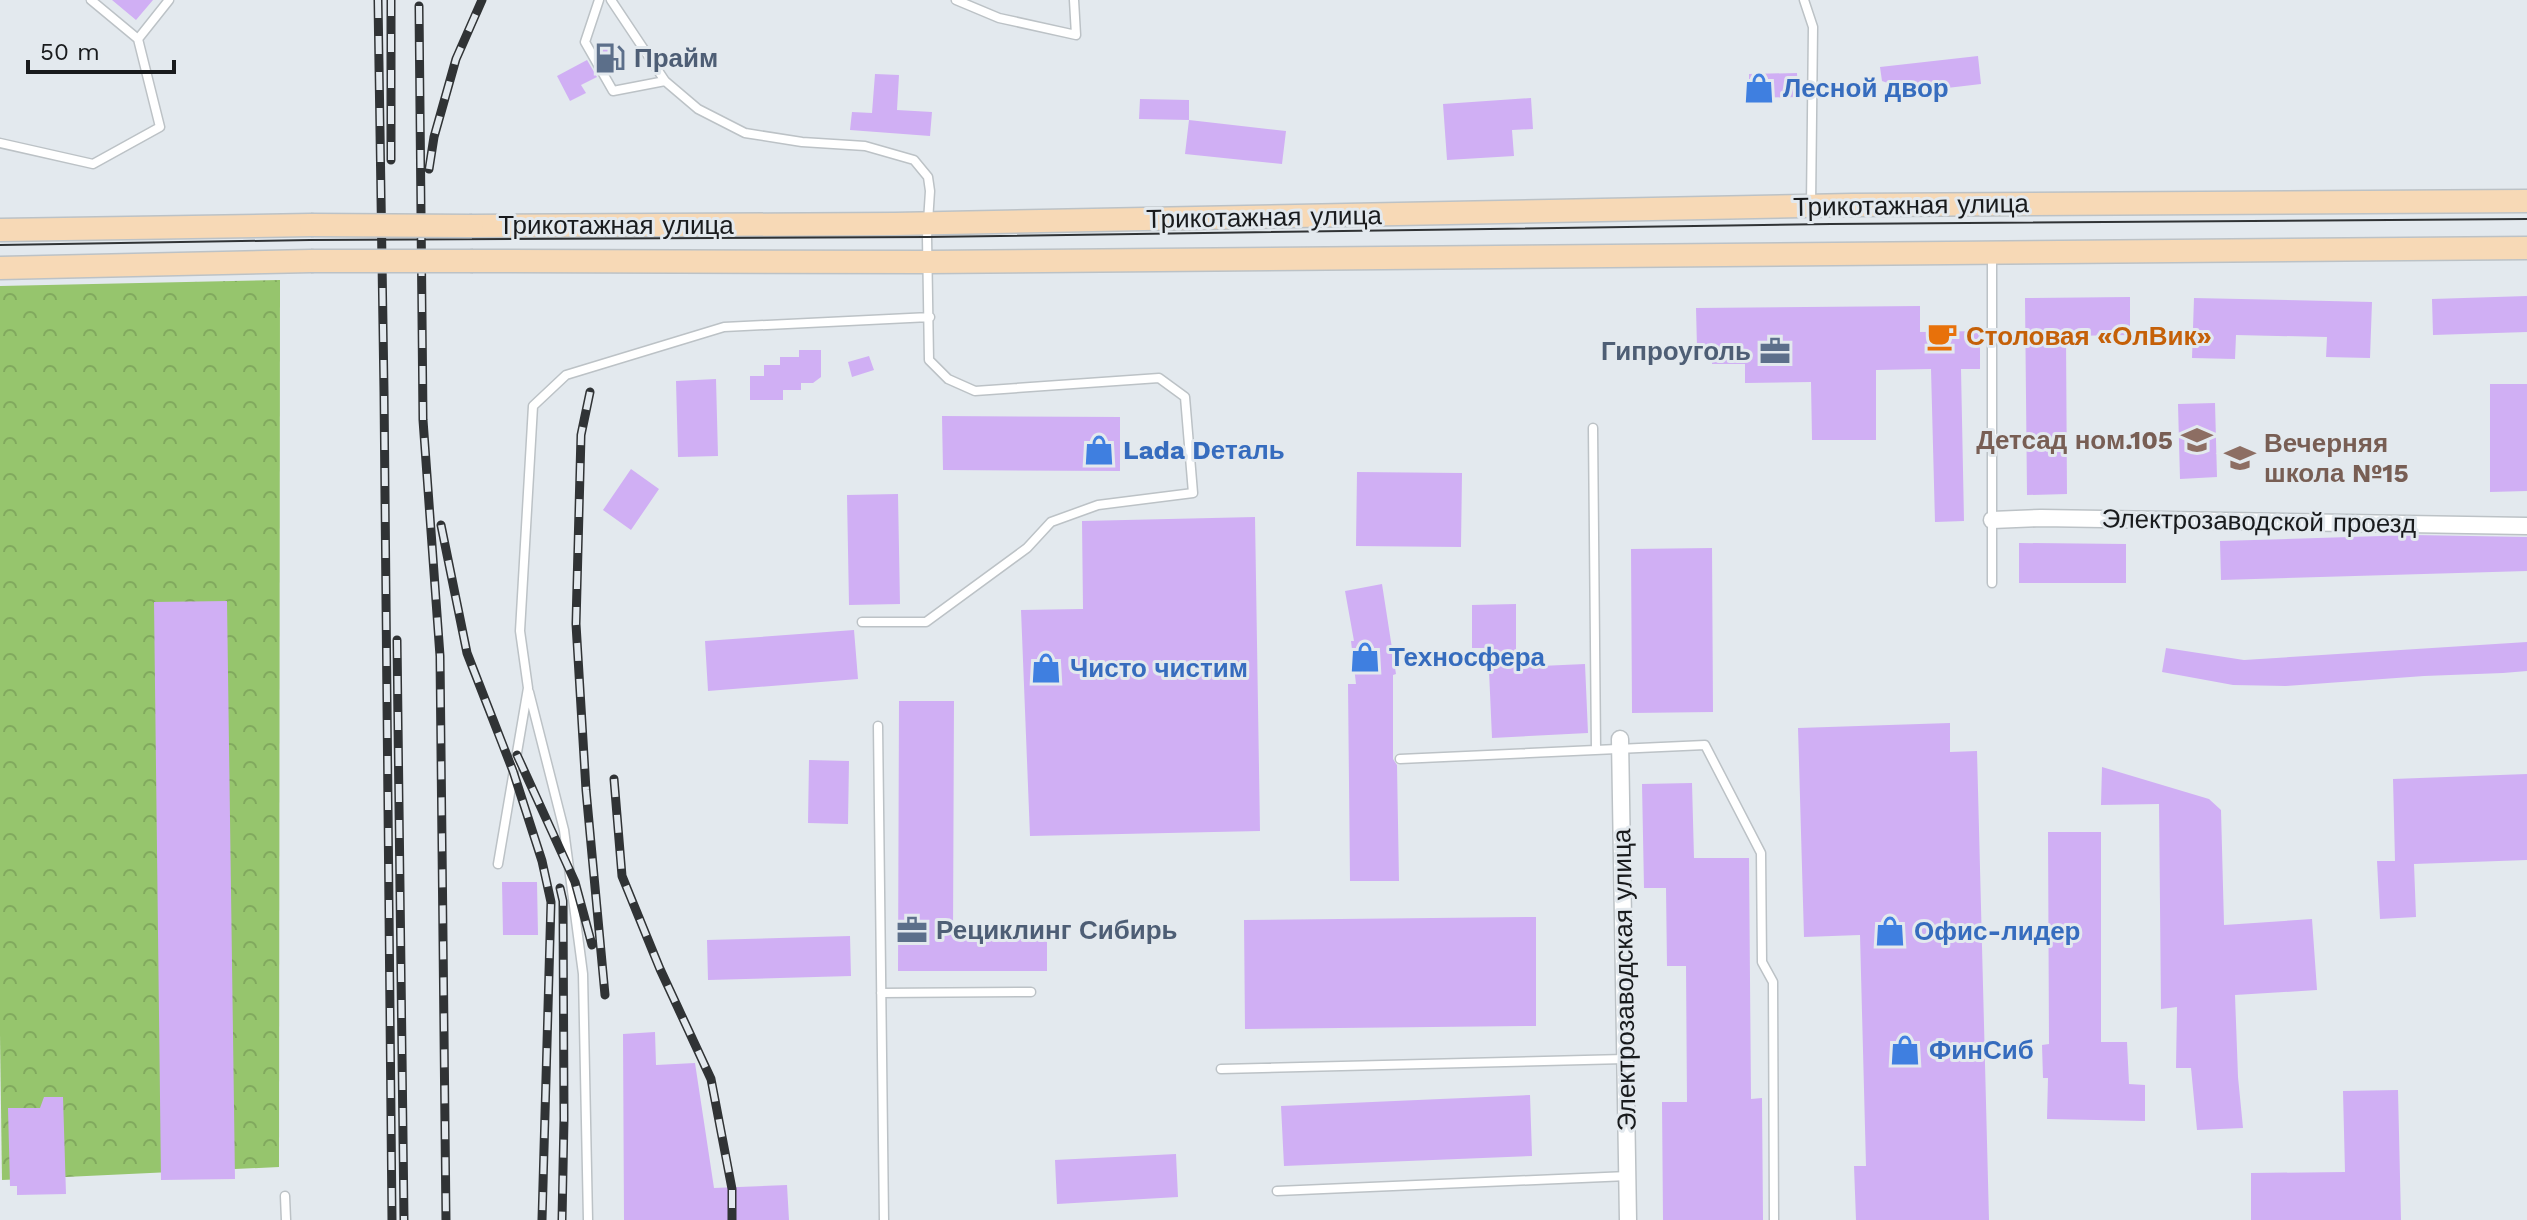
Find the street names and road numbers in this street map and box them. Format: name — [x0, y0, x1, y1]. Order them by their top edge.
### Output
street label: Трикотажная улица — [1793, 188, 2030, 222]
street label: Трикотажная улица — [1146, 200, 1383, 234]
street label: Трикотажная улица — [498, 210, 734, 240]
street label: Электрозаводской проезд — [2101, 503, 2417, 539]
street label: Электрозаводская улица — [1606, 828, 1642, 1131]

